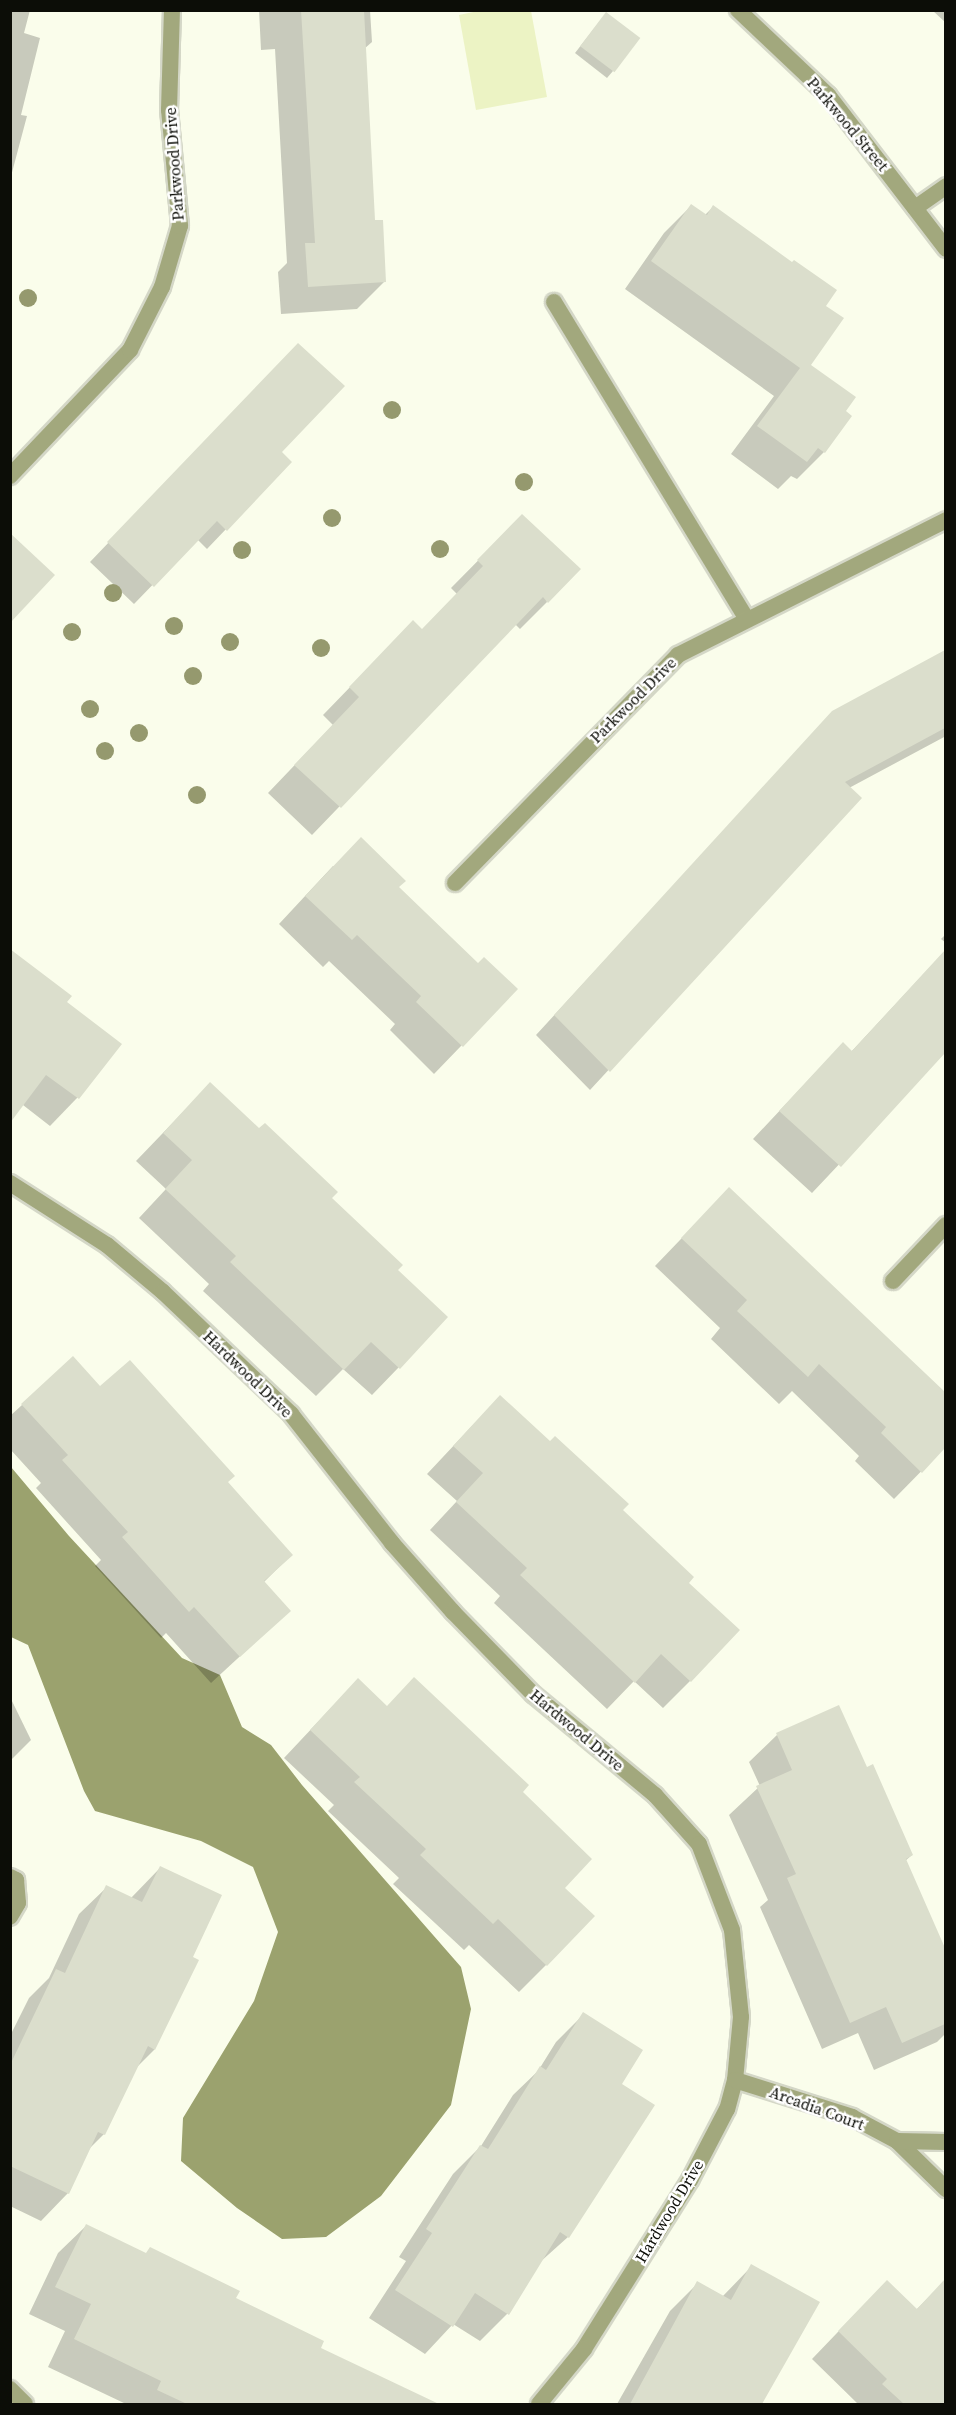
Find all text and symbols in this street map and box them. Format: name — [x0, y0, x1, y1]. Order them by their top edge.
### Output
street label: Parkwood Street — [803, 73, 893, 175]
street label: Parkwood Drive — [160, 107, 188, 221]
street label: Parkwood Drive — [586, 653, 680, 747]
street label: Hardwood Drive — [199, 1327, 297, 1421]
street label: Hardwood Drive — [526, 1685, 628, 1775]
street label: Arcadia Court — [767, 2082, 867, 2134]
street label: Hardwood Drive — [631, 2156, 707, 2266]

